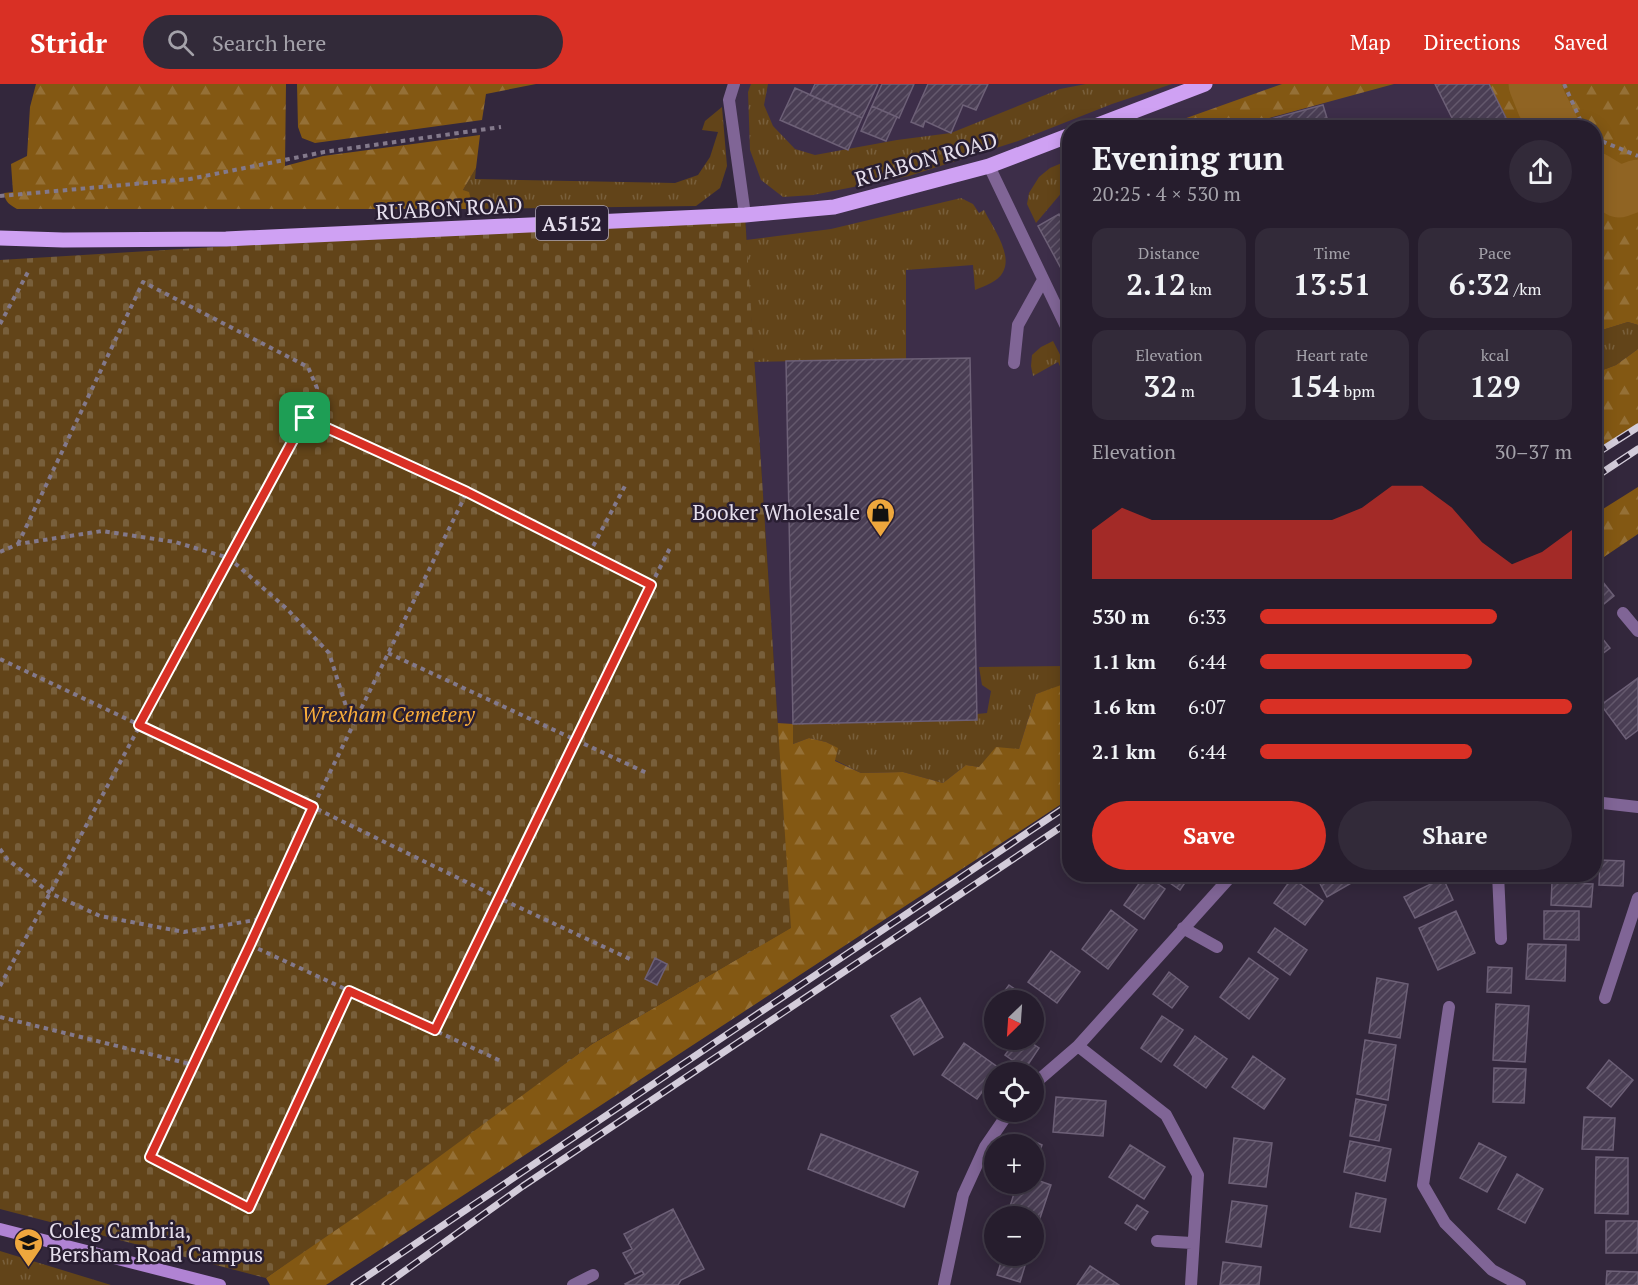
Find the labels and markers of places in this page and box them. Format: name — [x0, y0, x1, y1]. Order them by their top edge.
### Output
pin — [279, 392, 330, 443]
shop icon: Booker Wholesale — [865, 496, 897, 538]
place label: Booker Wholesale — [693, 498, 860, 526]
place label: Coleg Cambria, Bersham Road Campus — [49, 1216, 263, 1268]
school or university icon: Coleg Cambria, Bersham Road Campus — [12, 1226, 44, 1268]

